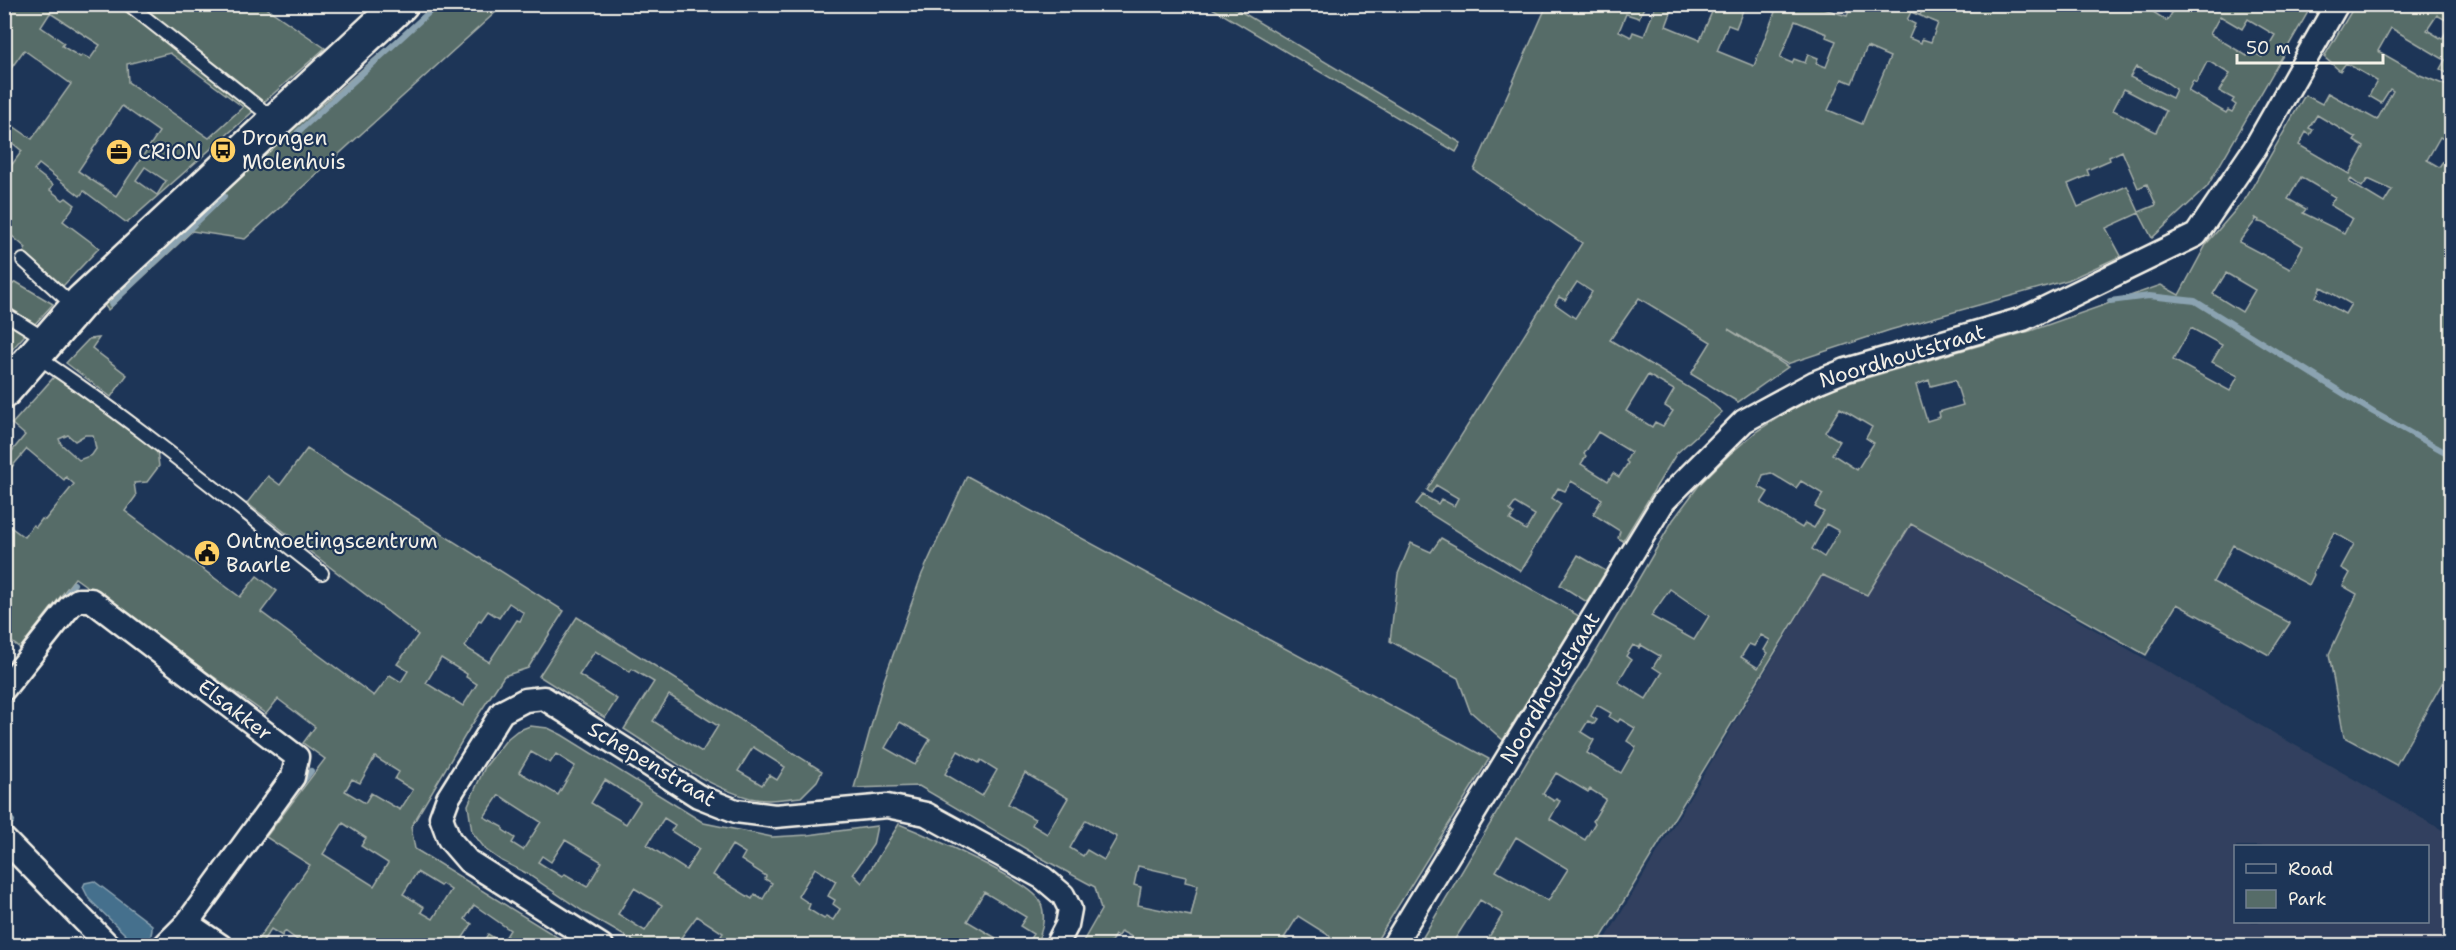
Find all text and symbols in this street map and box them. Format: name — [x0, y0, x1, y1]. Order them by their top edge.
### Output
scale bar — [2237, 27, 2382, 65]
text: 50 m — [2246, 36, 2291, 60]
place label: Drongen Molenhuis — [242, 124, 346, 176]
bus stop icon: Drongen Molenhuis — [208, 135, 238, 165]
office icon: CRiON — [104, 137, 134, 167]
place label: CRiON — [138, 138, 202, 166]
street label: Noordhoutstraat — [1816, 317, 1988, 395]
place label: Ontmoetingscentrum Baarle — [226, 527, 438, 579]
public building icon: Ontmoetingscentrum Baarle — [192, 538, 222, 568]
street label: Noordhoutstraat — [1494, 607, 1606, 769]
street label: Elsakker — [192, 673, 278, 747]
street label: Schepenstraat — [583, 715, 721, 813]
legend — [2234, 845, 2429, 923]
text: Road — [2288, 857, 2333, 881]
text: Park — [2288, 887, 2327, 911]

